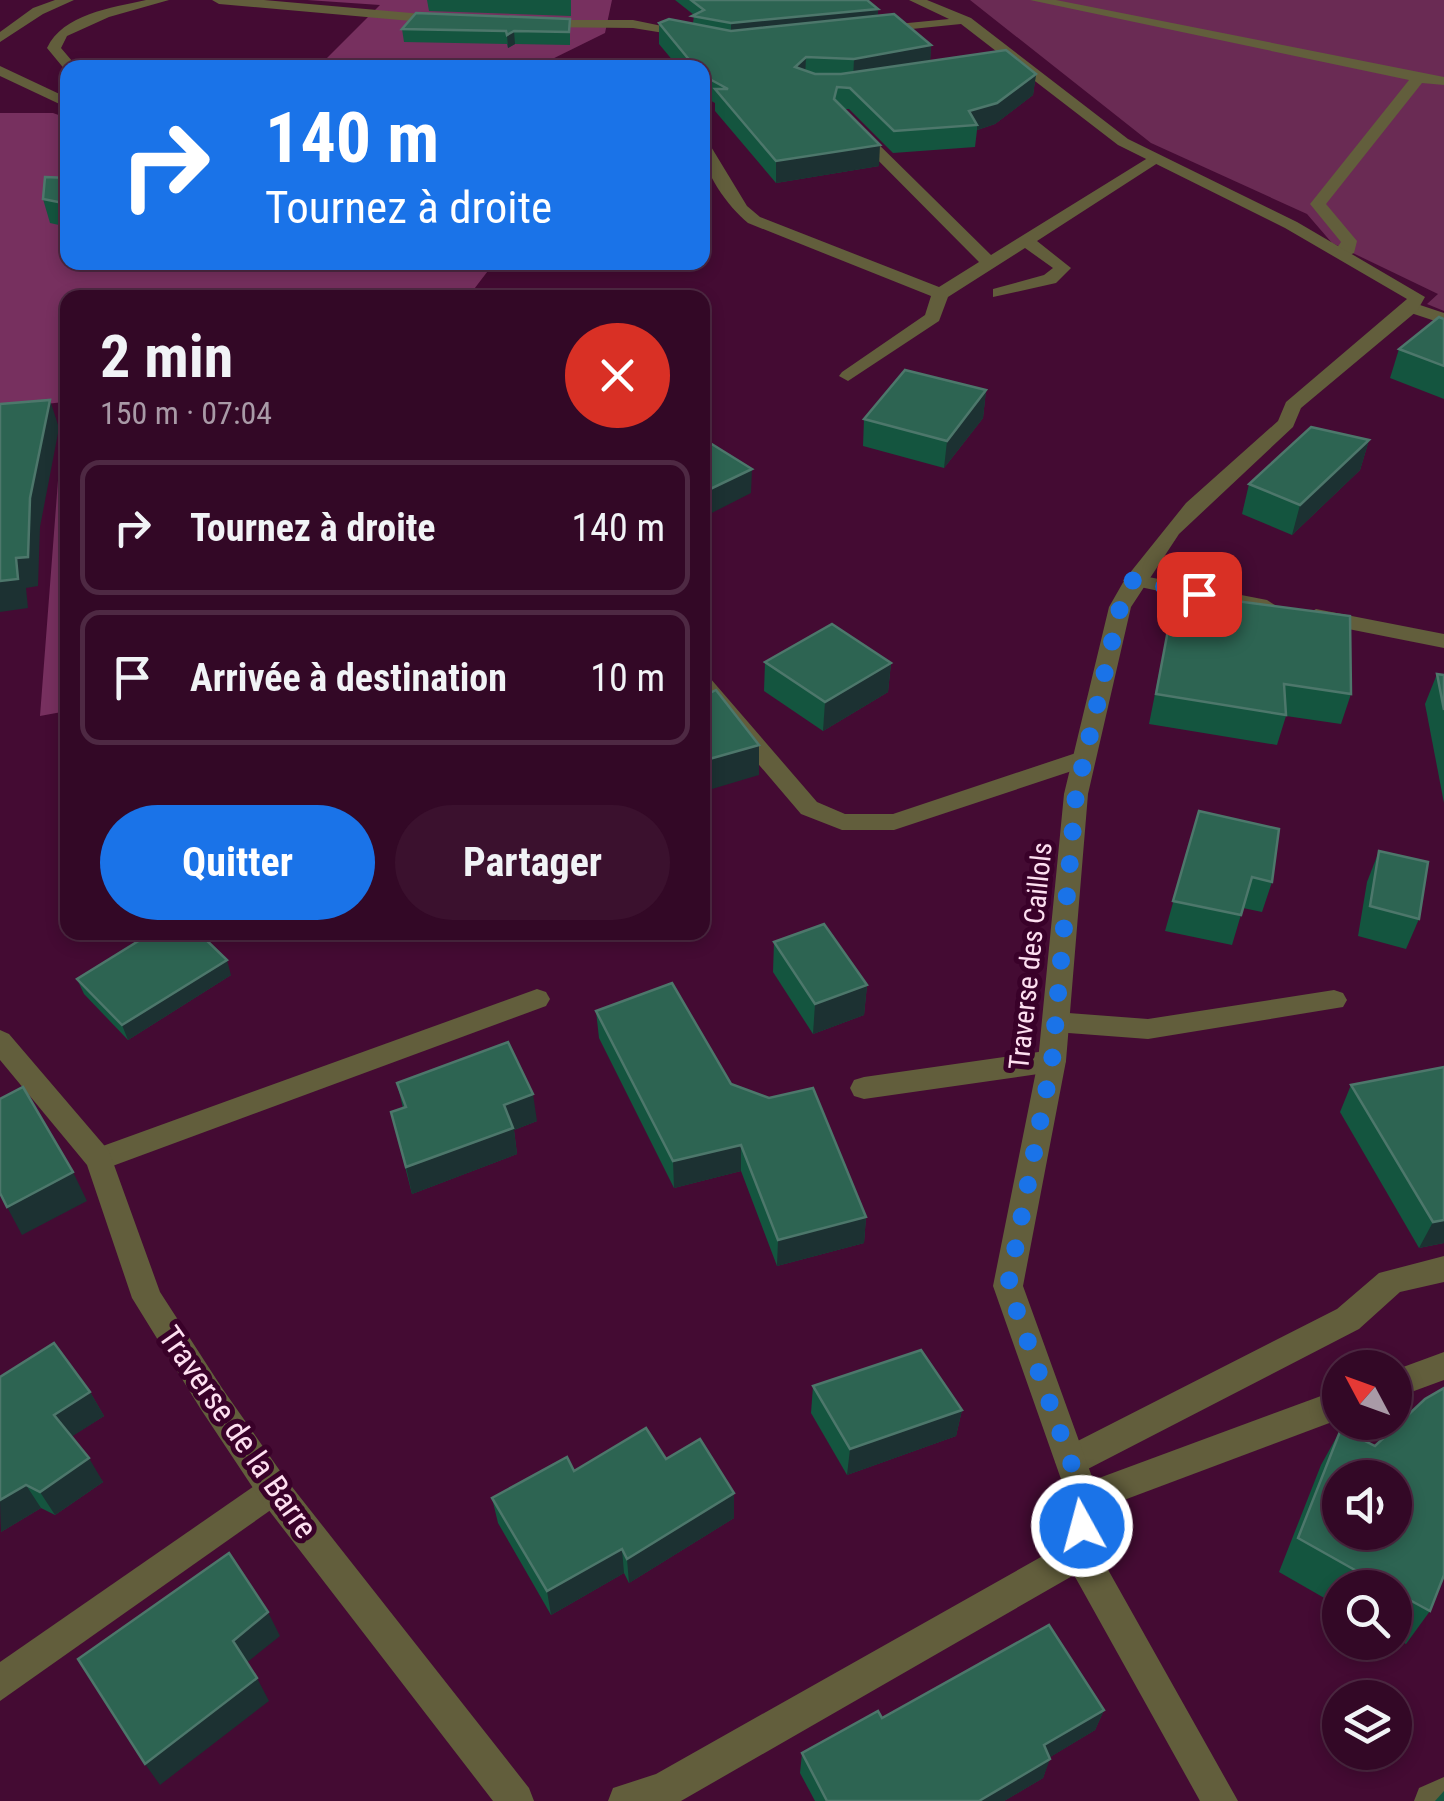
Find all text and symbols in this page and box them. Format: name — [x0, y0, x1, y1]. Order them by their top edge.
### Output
text: 140 m — [265, 97, 439, 179]
icon: right — [100, 100, 230, 230]
text: Tournez à droite — [265, 181, 552, 234]
text: 2 min — [100, 321, 233, 392]
button: close — [565, 323, 670, 428]
text: 150 m · 07:04 — [100, 394, 272, 432]
icon: right — [105, 500, 160, 555]
text: Tournez à droite — [190, 506, 436, 550]
text: 140 m — [571, 506, 665, 550]
pin — [1157, 552, 1242, 637]
icon: arrive — [1172, 567, 1227, 622]
icon: arrive — [105, 650, 160, 705]
text: Arrivée à destination — [190, 656, 507, 700]
text: 10 m — [590, 656, 665, 700]
button: Quitter — [100, 805, 375, 920]
button: Partager — [395, 805, 670, 920]
street label: Traverse des Caillols — [1002, 841, 1059, 1071]
street label: Traverse de la Barre — [151, 1319, 325, 1545]
north arrow — [1322, 1350, 1412, 1440]
map controls — [1322, 1350, 1412, 1770]
button: sound — [1322, 1460, 1412, 1550]
position arrow — [1030, 1474, 1134, 1578]
button: search — [1322, 1570, 1412, 1660]
button: layers — [1322, 1680, 1412, 1770]

